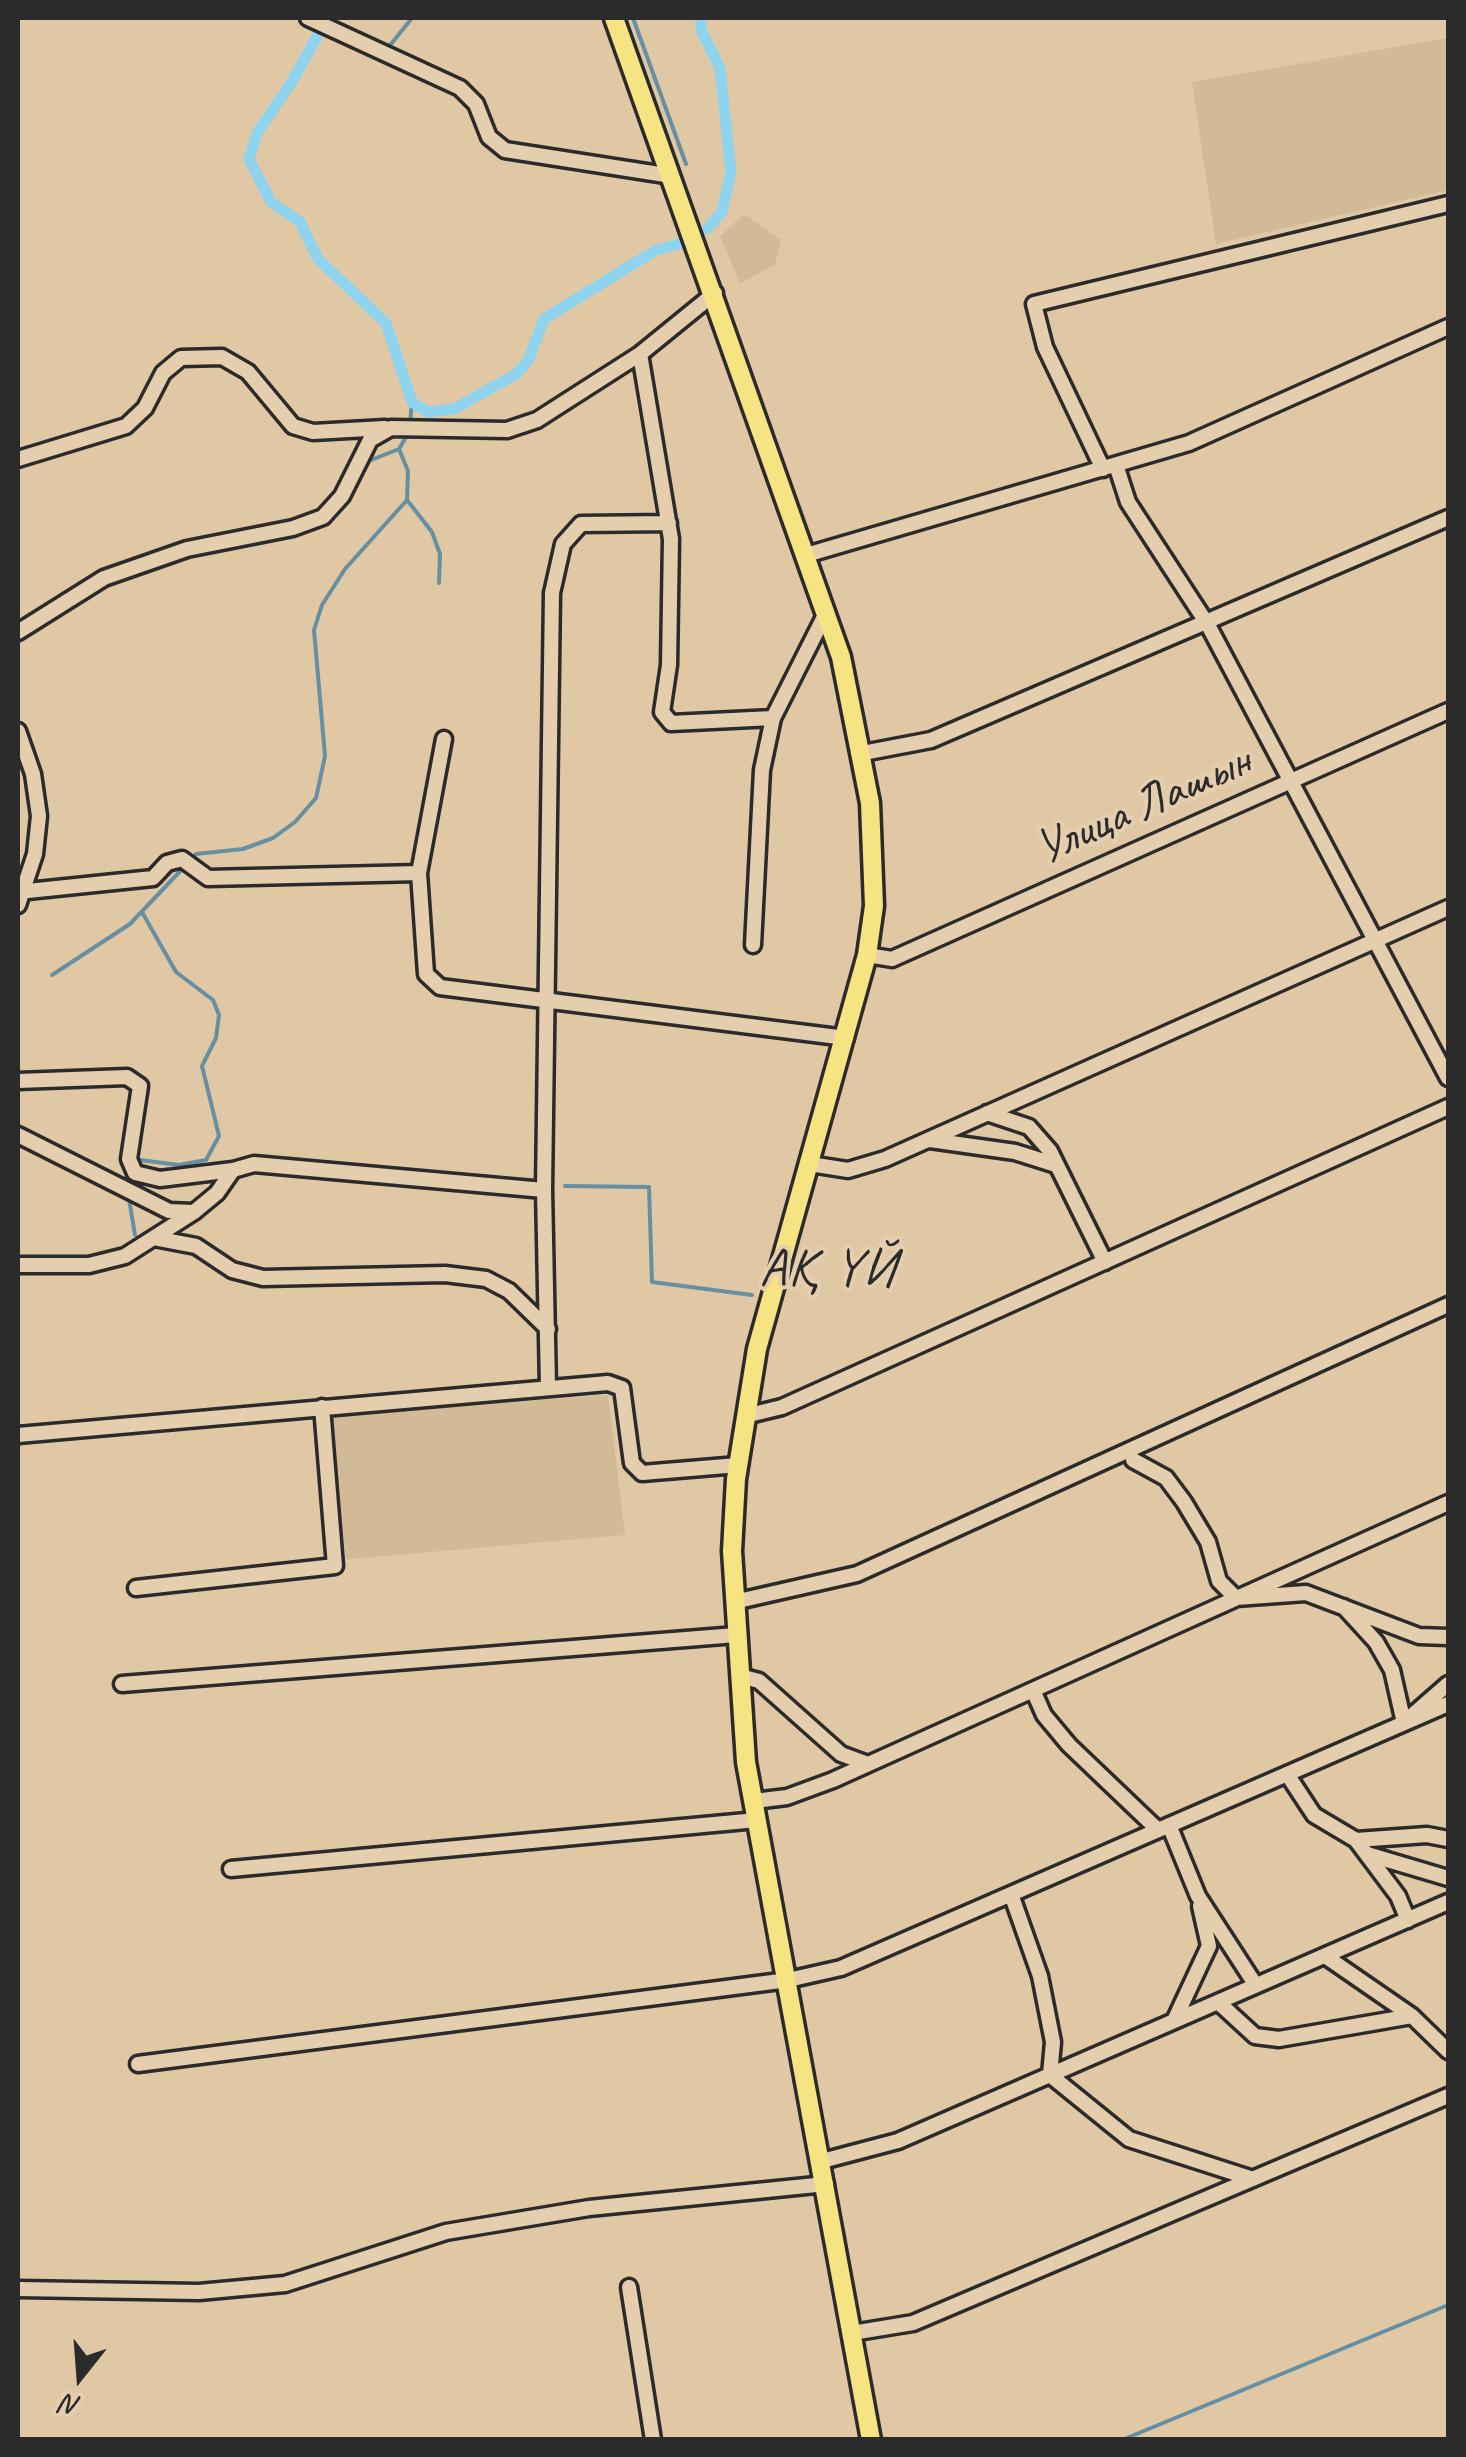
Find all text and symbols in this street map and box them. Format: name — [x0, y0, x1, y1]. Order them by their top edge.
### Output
street label: Улица Лашын — [1027, 733, 1261, 879]
district label: АҚ ҮЙ — [760, 1239, 898, 1301]
north arrow — [30, 2327, 130, 2427]
text: N — [58, 2387, 84, 2425]

